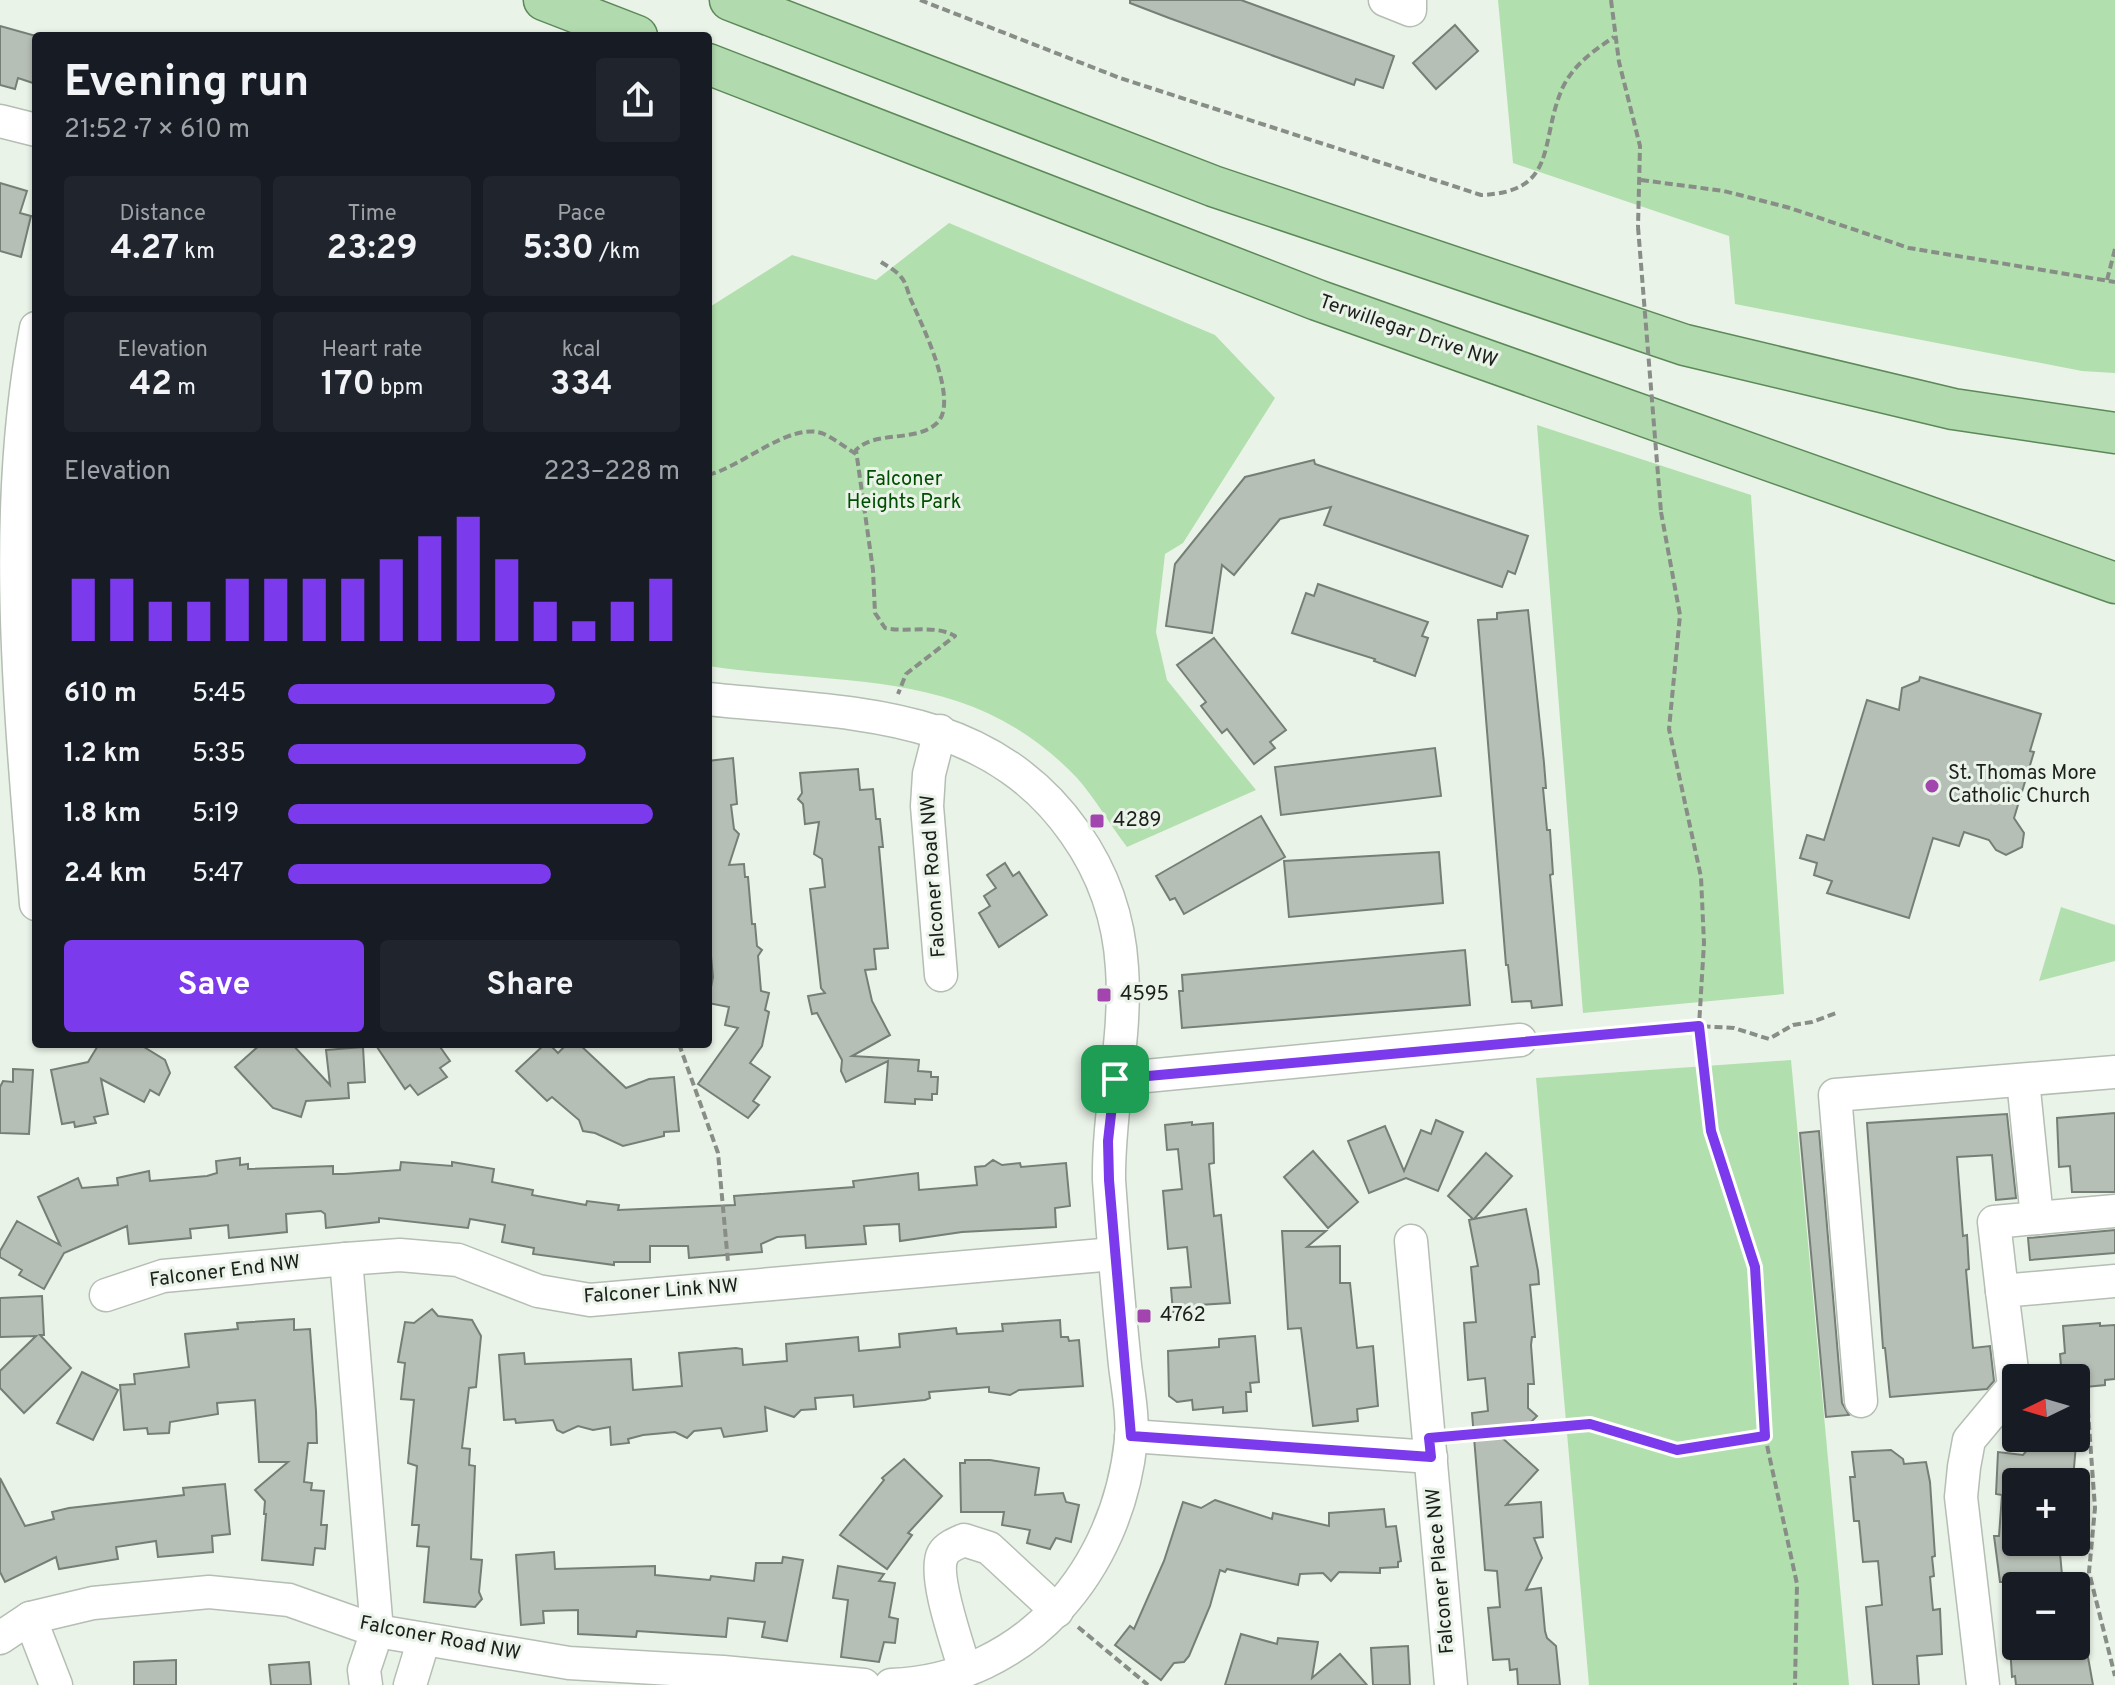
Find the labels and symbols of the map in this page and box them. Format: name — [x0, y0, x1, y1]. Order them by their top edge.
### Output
street label: Terwillegar Drive NW — [1315, 289, 1501, 375]
park label: Falconer Heights Park — [847, 467, 961, 516]
place label: St. Thomas More Catholic Church — [1948, 761, 2096, 810]
marker: St. Thomas More Catholic Church — [1923, 777, 1941, 795]
street label: Falconer Road NW — [915, 794, 953, 958]
place label: 4289 — [1113, 808, 1161, 834]
marker: 4289 — [1088, 812, 1106, 830]
place label: 4595 — [1120, 982, 1169, 1008]
marker: 4595 — [1095, 986, 1113, 1004]
pin — [1081, 1045, 1149, 1113]
street label: Falconer End NW — [148, 1250, 302, 1294]
street label: Falconer Link NW — [583, 1274, 739, 1310]
place label: 4762 — [1160, 1303, 1206, 1329]
marker: 4762 — [1135, 1307, 1153, 1325]
north arrow — [2002, 1364, 2090, 1452]
street label: Falconer Place NW — [1421, 1487, 1461, 1655]
street label: Falconer Road NW — [357, 1611, 523, 1667]

